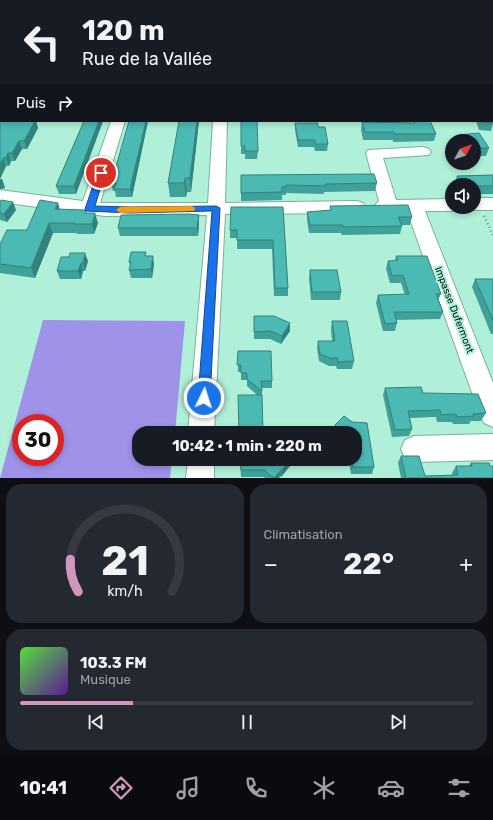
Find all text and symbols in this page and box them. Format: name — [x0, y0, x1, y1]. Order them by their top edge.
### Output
text: 120 m — [82, 14, 165, 47]
icon: left — [16, 16, 68, 68]
text: Rue de la Vallée — [82, 48, 212, 70]
icon: right — [54, 92, 76, 114]
text: Puis — [16, 94, 46, 112]
north arrow — [445, 134, 481, 170]
map controls — [445, 134, 481, 214]
pin — [84, 156, 118, 190]
icon: arrive — [90, 162, 112, 184]
button: sound — [445, 178, 481, 214]
street label: Impasse Dufermont — [432, 265, 476, 355]
position arrow — [183, 377, 225, 419]
speed limit sign: 30 — [12, 414, 64, 466]
text: 10:42 · 1 min · 220 m — [172, 437, 322, 455]
text: Climatisation — [264, 527, 343, 542]
text: 21 — [101, 535, 149, 584]
text: 22° — [343, 546, 394, 582]
text: − — [264, 551, 278, 578]
text: + — [459, 551, 473, 578]
text: km/h — [107, 582, 143, 599]
text: 103.3 FM — [80, 654, 147, 672]
text: Musique — [80, 672, 131, 687]
icon: previous — [85, 711, 107, 733]
icon: pause — [236, 711, 258, 733]
icon: next — [387, 711, 409, 733]
icon: directions — [107, 774, 135, 802]
icon: music — [174, 774, 202, 802]
icon: phone — [242, 774, 270, 802]
icon: climate — [310, 774, 338, 802]
icon: car — [377, 774, 405, 802]
icon: filters — [445, 774, 473, 802]
text: 10:41 — [20, 777, 67, 799]

